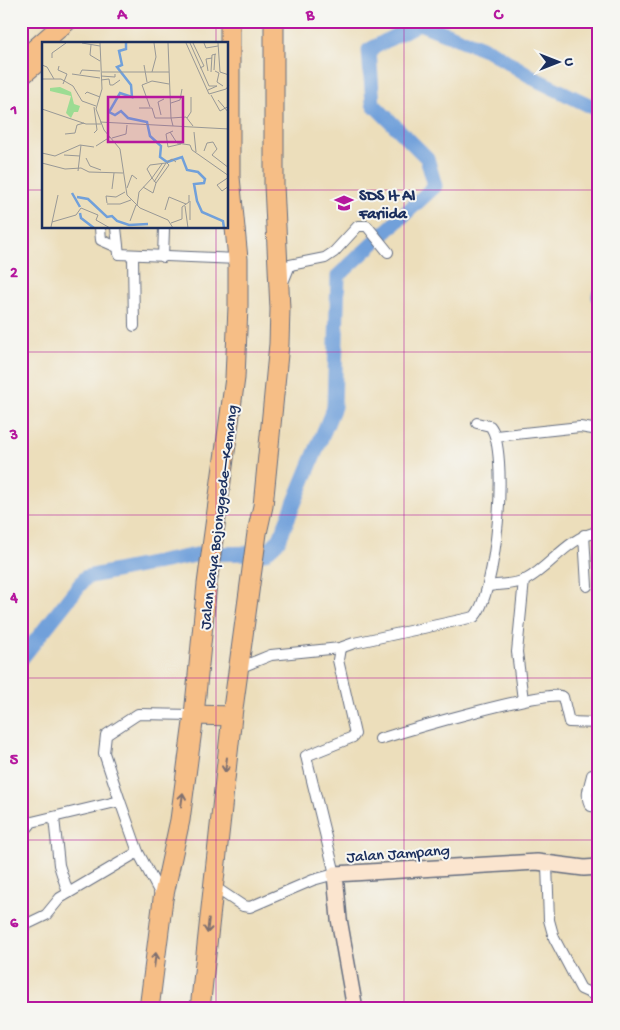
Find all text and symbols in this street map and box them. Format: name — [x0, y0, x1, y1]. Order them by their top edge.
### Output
text: A — [116, 7, 128, 26]
text: B — [305, 7, 315, 26]
text: C — [493, 7, 504, 26]
north arrow — [532, 38, 582, 88]
inset map — [42, 42, 229, 229]
text: U — [560, 58, 577, 66]
text: 1 — [10, 102, 17, 121]
place label: SDS It Al Fariida — [358, 188, 416, 225]
school or university icon: SDS It Al Fariida — [333, 192, 355, 214]
text: 2 — [10, 265, 18, 284]
street label: Jalan Raya Bojonggede—Kemang — [197, 404, 244, 631]
text: 3 — [9, 427, 18, 446]
text: 4 — [9, 590, 18, 609]
text: 5 — [10, 752, 19, 771]
one-way arrow — [221, 757, 231, 773]
one-way arrow — [178, 793, 188, 809]
street label: Jalan Jampang — [346, 842, 450, 869]
text: 6 — [10, 915, 19, 934]
one-way arrow — [203, 918, 213, 934]
one-way arrow — [150, 953, 160, 969]

